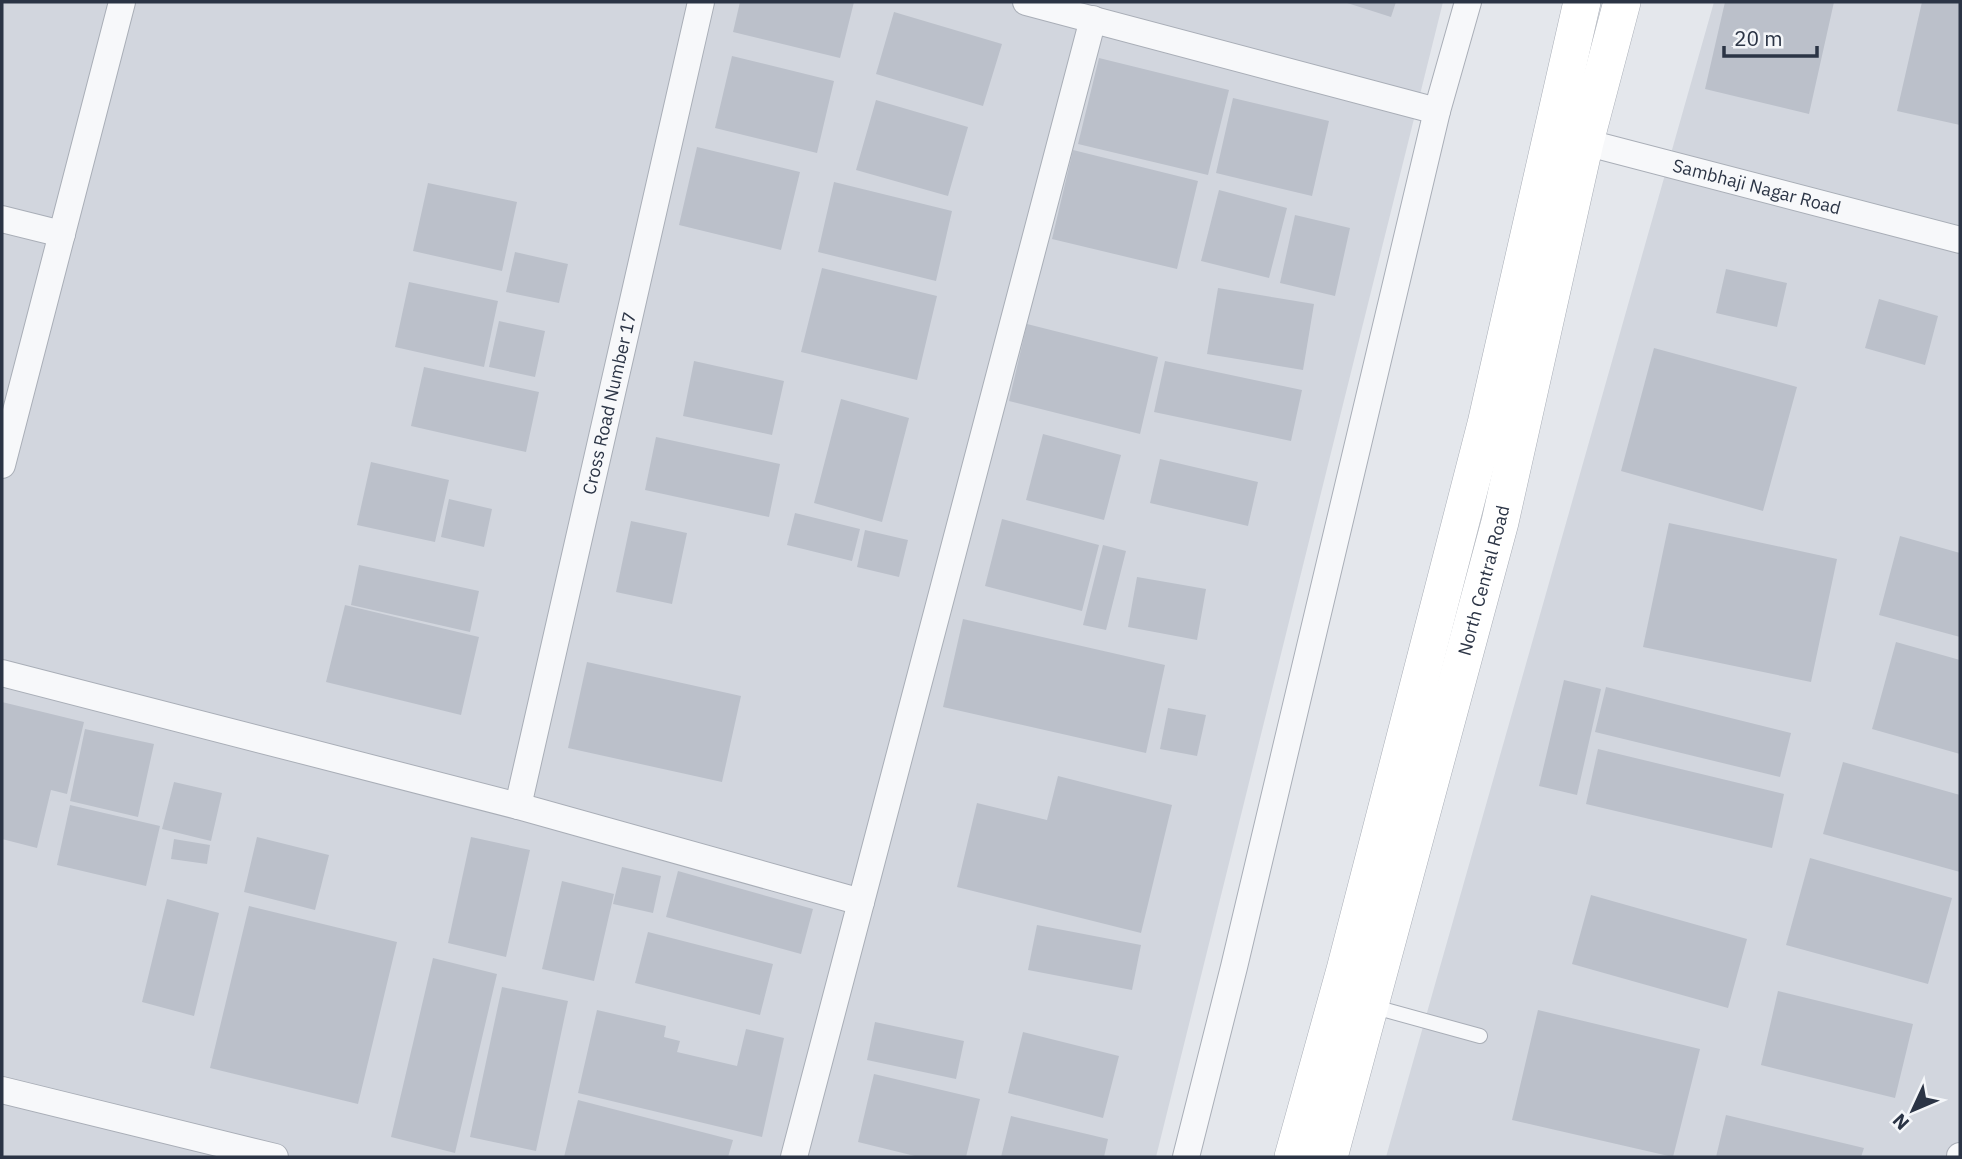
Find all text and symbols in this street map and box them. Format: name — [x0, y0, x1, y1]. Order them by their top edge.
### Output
scale bar — [1724, 14, 1817, 58]
text: 20 m — [1734, 24, 1783, 52]
street label: Sambhaji Nagar Road — [1670, 154, 1843, 219]
street label: Cross Road Number 17 — [577, 310, 641, 497]
street label: North Central Road — [1453, 503, 1514, 658]
north arrow — [1878, 1075, 1948, 1145]
text: N — [1887, 1109, 1914, 1135]

